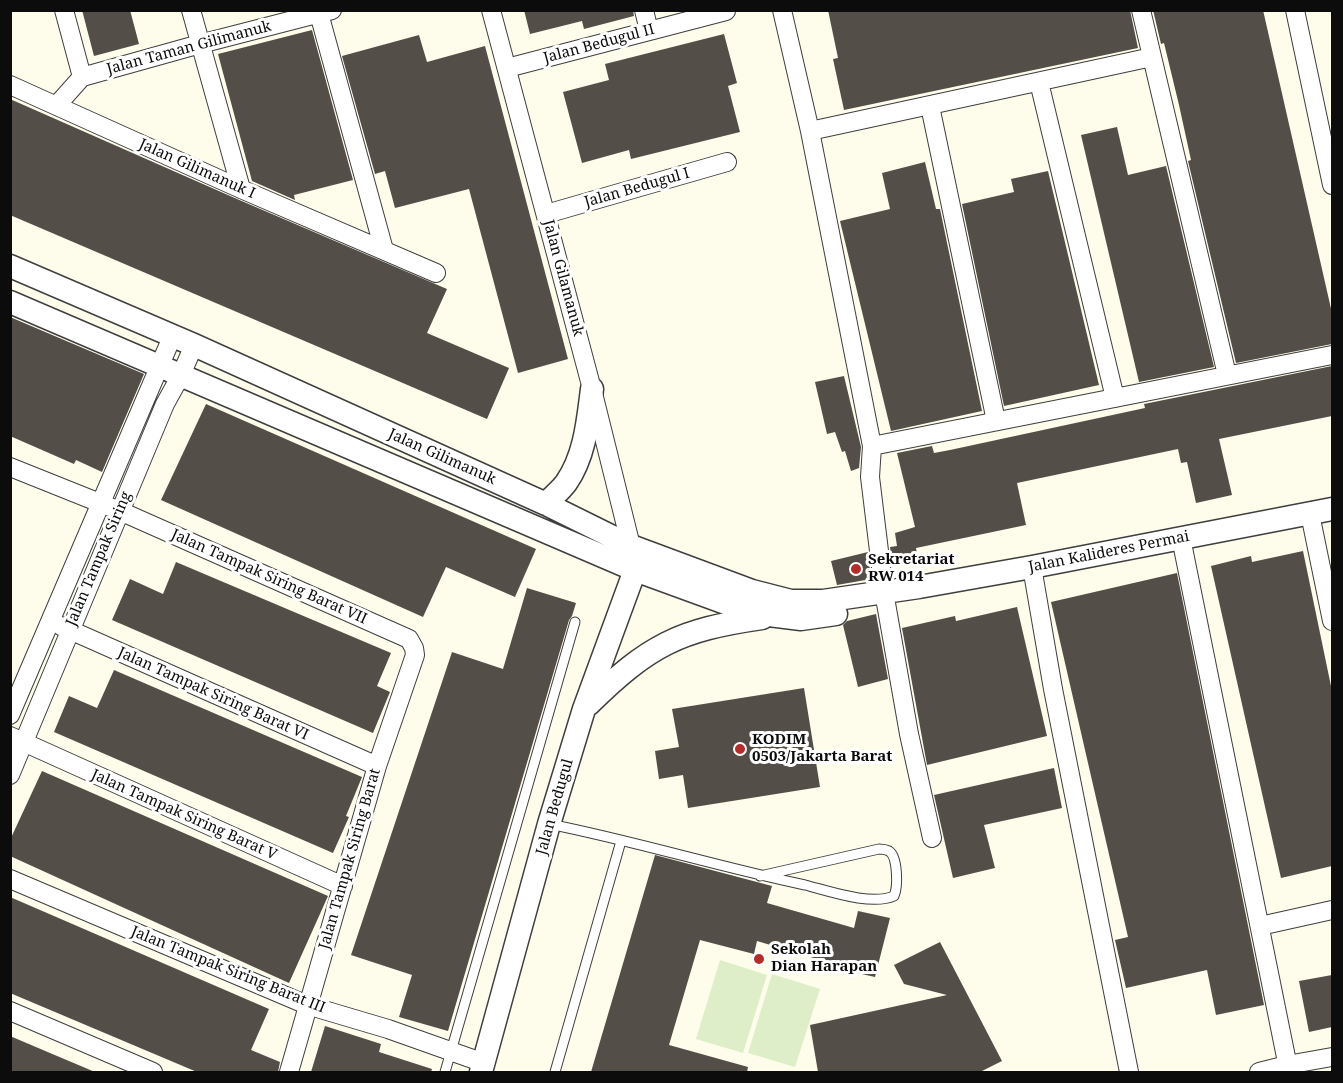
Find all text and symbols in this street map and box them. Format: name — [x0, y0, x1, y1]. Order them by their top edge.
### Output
street label: Jalan Taman Gilimanuk — [105, 17, 273, 79]
street label: Jalan Bedugul II — [542, 21, 656, 67]
street label: Jalan Gilimanuk I — [136, 135, 258, 203]
street label: Jalan Bedugul I — [582, 164, 692, 212]
street label: Jalan Gilamanuk — [539, 218, 587, 338]
street label: Jalan Gilimanuk — [385, 425, 499, 489]
street label: Jalan Tampak Siring — [62, 489, 136, 629]
street label: Jalan Tampak Siring Barat VII — [168, 526, 370, 628]
street label: Jalan Kalideres Permai — [1027, 528, 1191, 576]
place label: Sekretariat RW 014 — [868, 551, 955, 586]
marker: Sekretariat RW 014 — [849, 562, 863, 576]
street label: Jalan Tampak Siring Barat VI — [115, 644, 311, 744]
place label: KODIM 0503/Jakarta Barat — [752, 731, 892, 766]
marker: KODIM 0503/Jakarta Barat — [733, 742, 747, 756]
street label: Jalan Bedugul — [533, 757, 577, 857]
street label: Jalan Tampak Siring Barat V — [88, 766, 280, 864]
street label: Jalan Tampak Siring Barat — [316, 766, 384, 952]
street label: Jalan Tampak Siring Barat III — [128, 923, 328, 1017]
place label: Sekolah Dian Harapan — [771, 941, 877, 976]
marker: Sekolah Dian Harapan — [752, 952, 766, 966]

